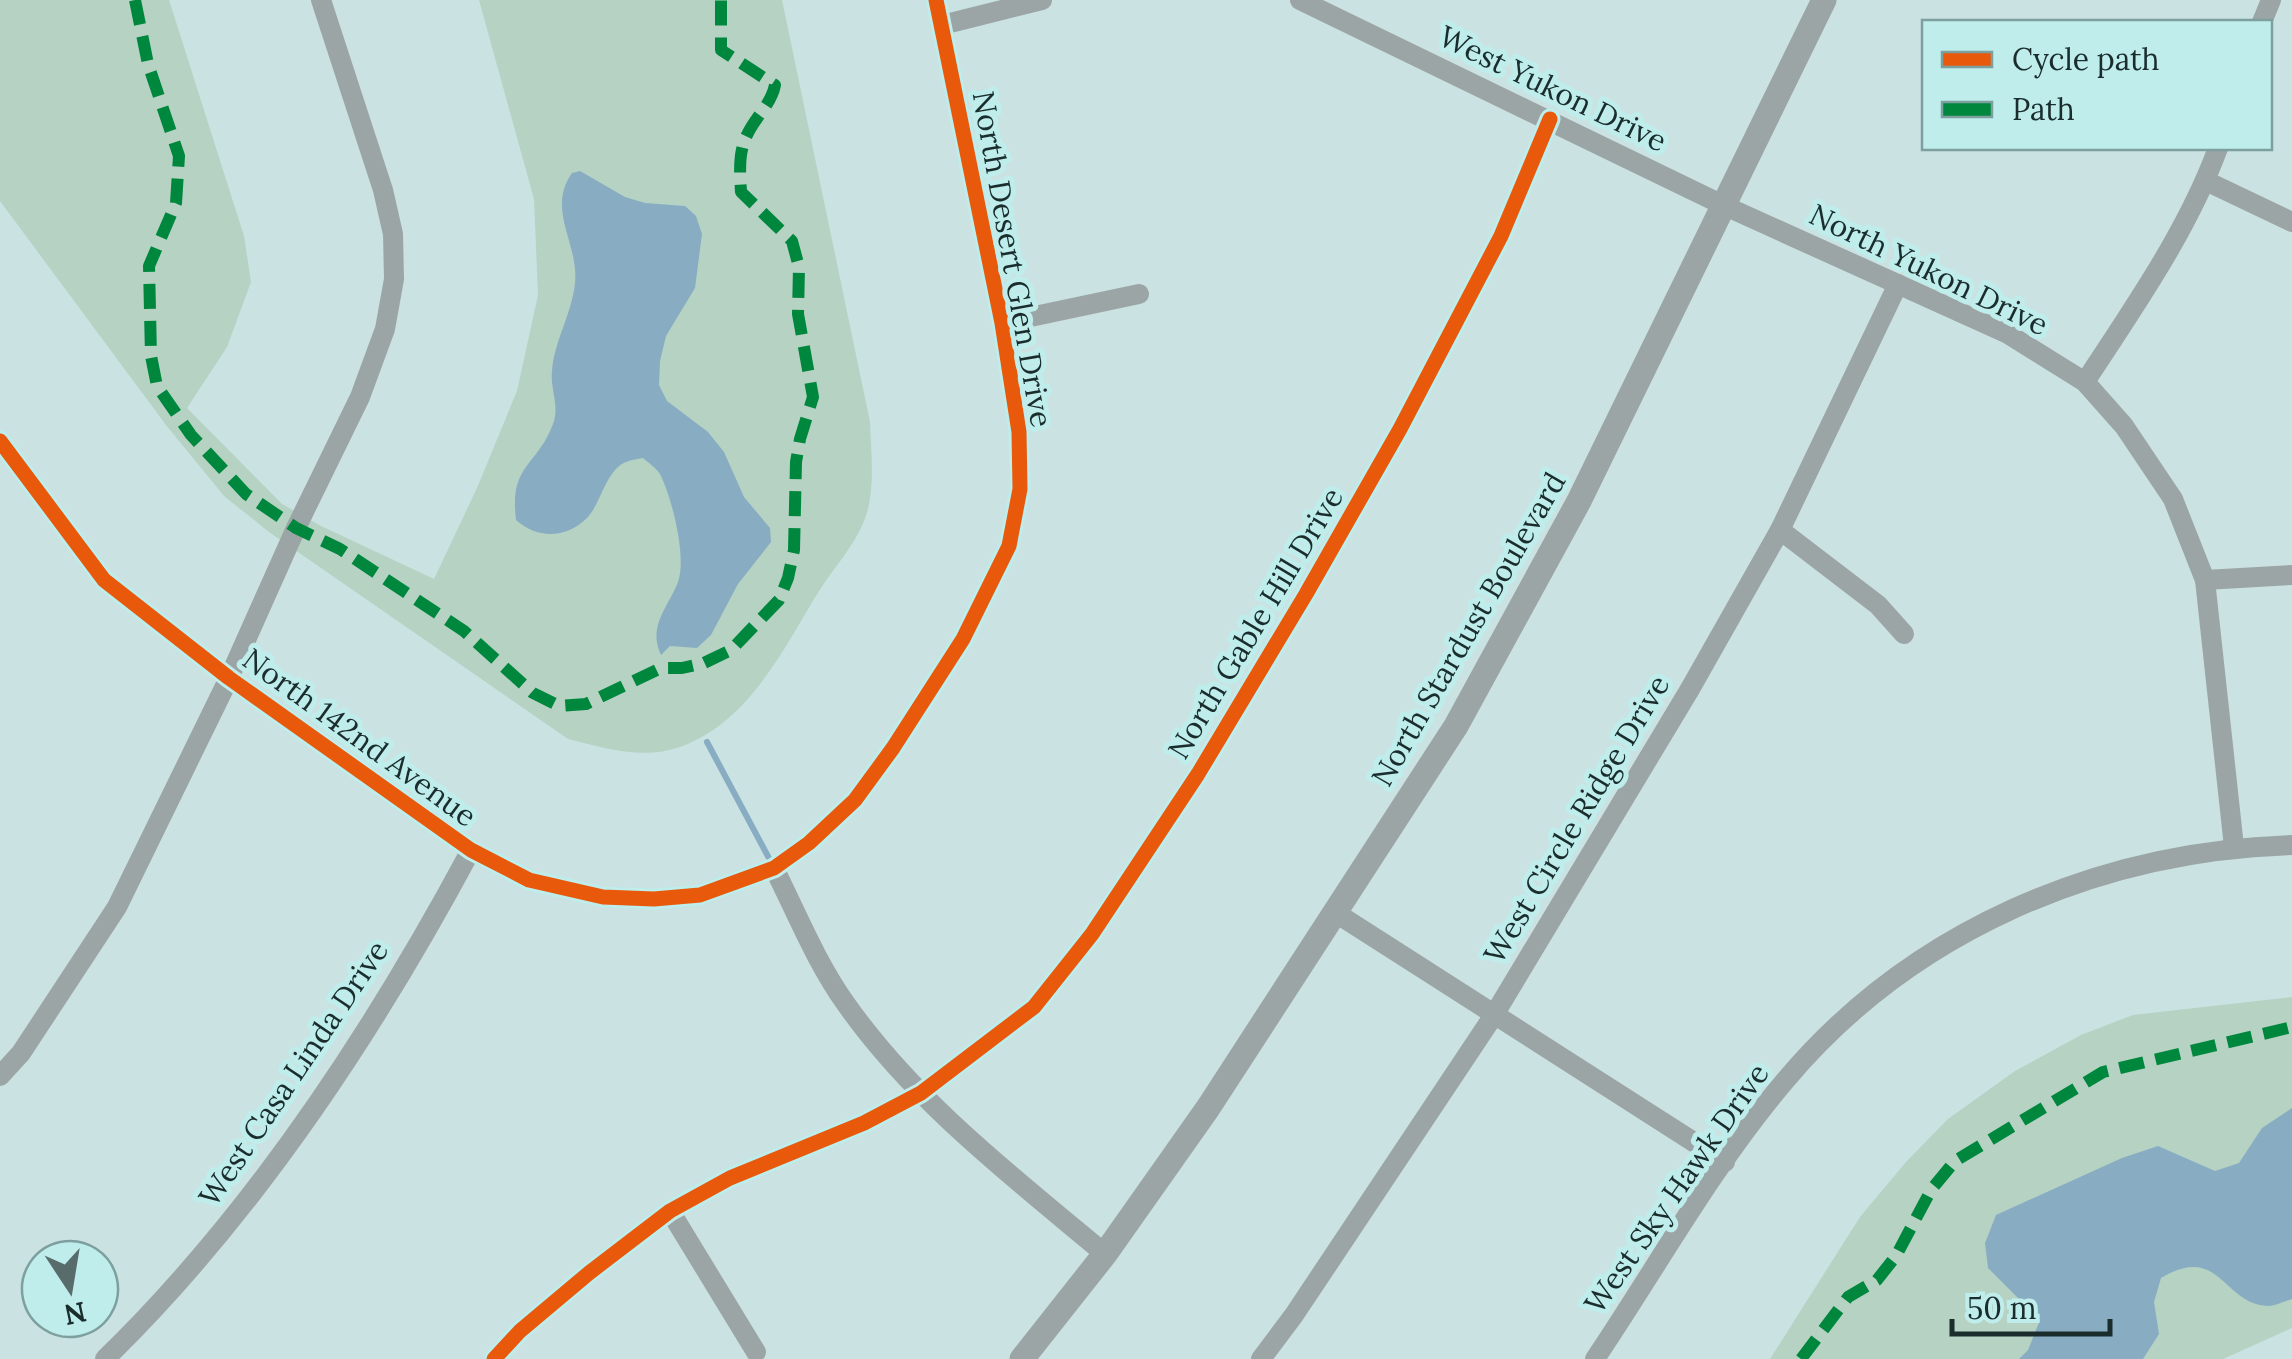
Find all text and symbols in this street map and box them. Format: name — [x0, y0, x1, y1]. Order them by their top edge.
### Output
street label: West Yukon Drive — [1433, 16, 1673, 160]
legend — [1922, 20, 2272, 150]
text: Cycle path — [2012, 40, 2160, 79]
street label: North Desert Glen Drive — [965, 88, 1061, 430]
text: Path — [2012, 90, 2075, 128]
street label: North Yukon Drive — [1803, 195, 2055, 343]
street label: North Stardust Boulevard — [1362, 465, 1574, 793]
street label: North Gable Hill Drive — [1159, 480, 1351, 766]
street label: North 142nd Avenue — [236, 639, 484, 835]
street label: West Circle Ridge Drive — [1475, 668, 1678, 971]
street label: West Casa Linda Drive — [190, 933, 396, 1213]
street label: West Sky Hawk Drive — [1575, 1056, 1777, 1321]
north arrow — [20, 1239, 120, 1339]
scale bar — [1952, 1274, 2110, 1336]
text: 50 m — [1967, 1289, 2037, 1327]
text: N — [61, 1294, 90, 1333]

